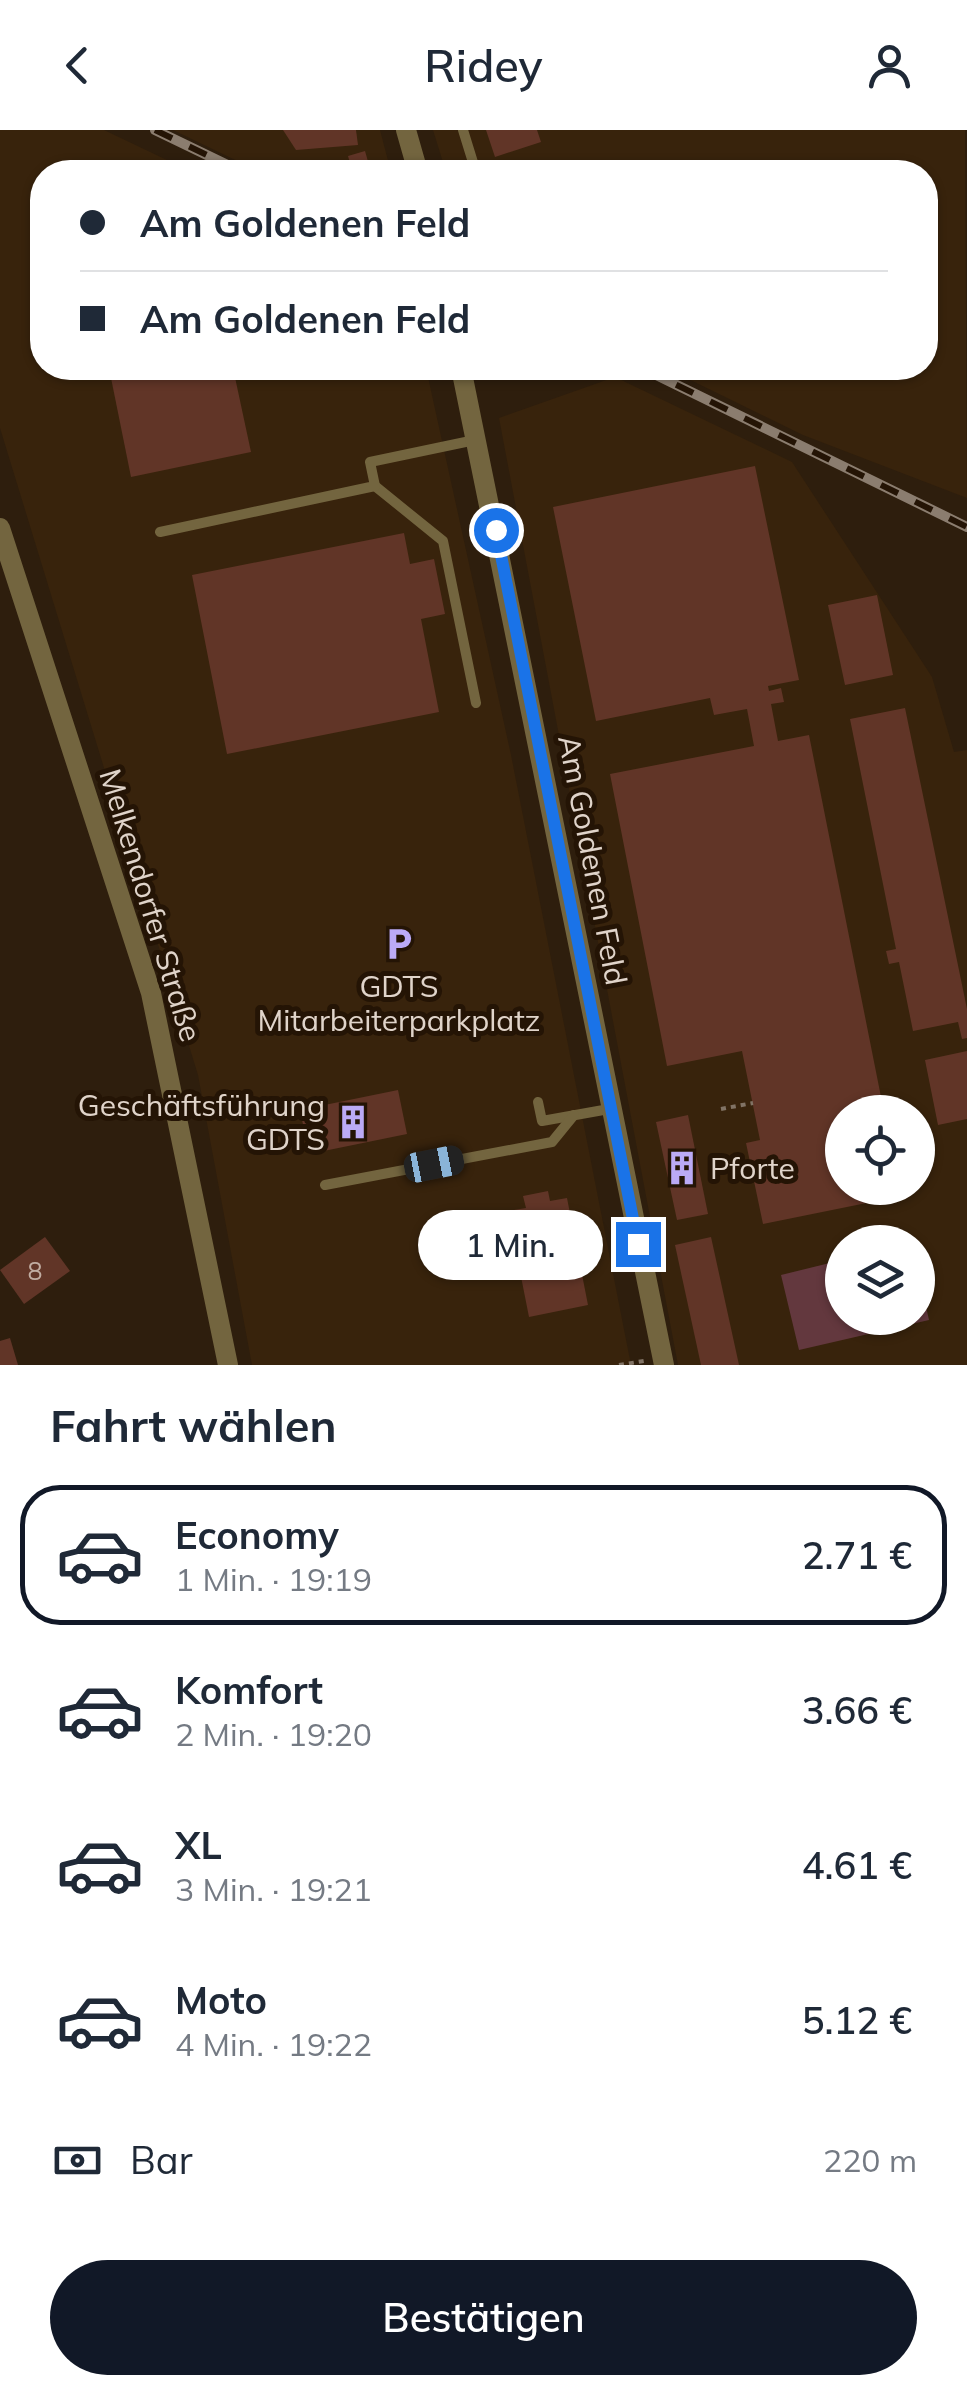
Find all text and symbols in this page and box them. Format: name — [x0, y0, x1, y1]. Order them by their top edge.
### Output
text: Ridey — [424, 37, 543, 93]
icon: back — [50, 38, 105, 93]
icon: person — [862, 38, 917, 93]
text: Am Goldenen Feld — [140, 199, 470, 247]
text: Am Goldenen Feld — [140, 295, 470, 343]
route start — [474, 508, 519, 553]
street label: Am Goldenen Feld — [550, 732, 636, 988]
street label: Melkendorfer Straße — [91, 764, 211, 1046]
parking icon: GDTS Mitarbeiterparkplatz — [380, 925, 418, 963]
place label: GDTS Mitarbeiterparkplatz — [258, 967, 540, 1039]
place label: Geschäftsführung GDTS — [78, 1086, 325, 1158]
map controls — [825, 1095, 935, 1335]
button: locate — [825, 1095, 935, 1205]
building icon: Geschäftsführung GDTS — [334, 1103, 372, 1141]
car — [402, 1144, 466, 1184]
building icon: Pforte — [663, 1149, 701, 1187]
place label: Pforte — [710, 1149, 795, 1187]
callout: 1 Min. — [418, 1209, 603, 1279]
route end — [616, 1222, 661, 1267]
text: 1 Min. — [466, 1225, 555, 1265]
button: layers — [825, 1225, 935, 1335]
house number: 8 — [27, 1255, 43, 1286]
text: Fahrt wählen — [50, 1397, 337, 1453]
icon: car — [55, 1510, 145, 1600]
text: Economy — [175, 1511, 339, 1559]
text: 2.71 € — [802, 1531, 912, 1579]
text: 1 Min. · 19:19 — [175, 1559, 372, 1599]
icon: car — [55, 1665, 145, 1755]
text: Komfort — [175, 1666, 323, 1714]
text: 3.66 € — [802, 1686, 912, 1734]
text: 2 Min. · 19:20 — [175, 1714, 372, 1754]
icon: car — [55, 1820, 145, 1910]
text: XL — [175, 1821, 222, 1869]
text: 4.61 € — [802, 1841, 912, 1889]
text: 3 Min. · 19:21 — [175, 1869, 372, 1909]
icon: car — [55, 1975, 145, 2065]
text: Moto — [175, 1976, 267, 2024]
text: 5.12 € — [802, 1996, 912, 2044]
text: 4 Min. · 19:22 — [175, 2024, 372, 2064]
icon: cash — [50, 2133, 105, 2188]
text: Bar — [130, 2136, 192, 2184]
text: 220 m — [823, 2140, 917, 2180]
button: Bestätigen — [50, 2260, 917, 2375]

